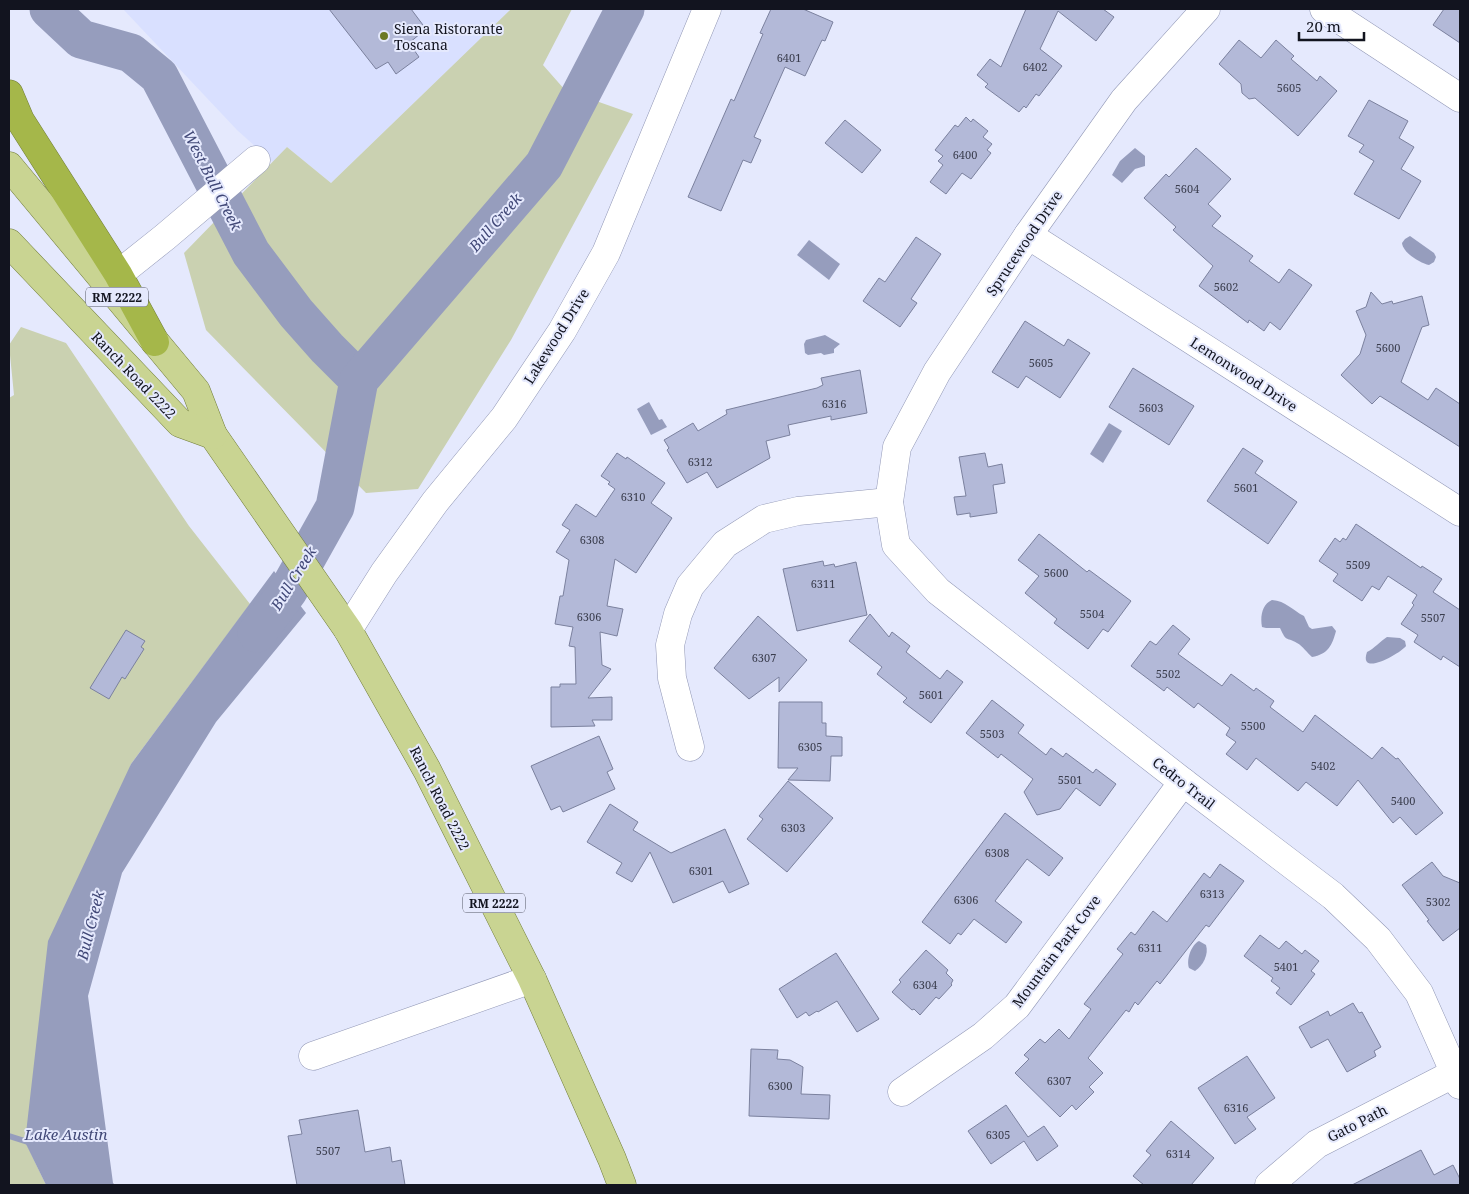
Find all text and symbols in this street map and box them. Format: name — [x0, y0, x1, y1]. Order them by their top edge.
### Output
scale bar — [1299, 10, 1364, 42]
text: 20 m — [1306, 16, 1341, 36]
place label: Siena Ristorante Toscana — [394, 19, 503, 54]
marker: Siena Ristorante Toscana — [378, 30, 390, 42]
house number: 6401 — [777, 50, 801, 65]
house number: 6402 — [1023, 59, 1047, 74]
house number: 5605 — [1277, 80, 1301, 95]
water label: West Bull Creek — [179, 127, 247, 234]
house number: 6400 — [953, 147, 977, 162]
house number: 5604 — [1175, 181, 1199, 196]
street label: Sprucewood Drive — [982, 187, 1066, 299]
water label: Bull Creek — [463, 188, 526, 256]
house number: 5602 — [1214, 279, 1238, 294]
street label: Lakewood Drive — [519, 285, 593, 387]
road number: RM 2222 — [86, 288, 148, 306]
street label: Ranch Road 2222 — [88, 327, 180, 423]
street label: Lemonwood Drive — [1187, 332, 1301, 416]
house number: 5600 — [1376, 340, 1400, 355]
house number: 5605 — [1029, 355, 1053, 370]
house number: 6316 — [822, 396, 846, 411]
house number: 5603 — [1139, 400, 1163, 415]
house number: 6312 — [688, 454, 712, 469]
house number: 5601 — [1234, 480, 1258, 495]
house number: 6310 — [621, 489, 645, 504]
house number: 6308 — [580, 532, 604, 547]
water label: Bull Creek — [265, 542, 321, 614]
house number: 5509 — [1346, 557, 1370, 572]
house number: 5600 — [1044, 565, 1068, 580]
house number: 6311 — [811, 576, 835, 591]
house number: 5504 — [1080, 606, 1104, 621]
house number: 6306 — [577, 609, 601, 624]
house number: 5507 — [1421, 610, 1445, 625]
house number: 6307 — [752, 650, 776, 665]
house number: 5502 — [1156, 666, 1180, 681]
house number: 5601 — [919, 687, 943, 702]
house number: 5500 — [1241, 718, 1265, 733]
house number: 5503 — [980, 726, 1004, 741]
house number: 6305 — [798, 739, 822, 754]
street label: Ranch Road 2222 — [406, 743, 474, 853]
street label: Cedro Trail — [1149, 753, 1220, 814]
house number: 5402 — [1311, 758, 1335, 773]
house number: 5501 — [1058, 772, 1082, 787]
house number: 5400 — [1391, 793, 1415, 808]
house number: 6303 — [781, 820, 805, 835]
house number: 6308 — [985, 845, 1009, 860]
house number: 6301 — [689, 863, 713, 878]
house number: 6313 — [1200, 886, 1224, 901]
water label: Bull Creek — [71, 888, 108, 963]
street label: Mountain Park Cove — [1007, 891, 1105, 1011]
house number: 6306 — [954, 892, 978, 907]
road number: RM 2222 — [463, 894, 525, 912]
house number: 5302 — [1426, 894, 1450, 909]
house number: 6311 — [1138, 940, 1162, 955]
house number: 5401 — [1274, 959, 1298, 974]
house number: 6304 — [913, 977, 937, 992]
house number: 6307 — [1047, 1073, 1071, 1088]
house number: 6300 — [768, 1078, 792, 1093]
house number: 6316 — [1224, 1100, 1248, 1115]
street label: Gato Path — [1324, 1100, 1390, 1146]
water label: Lake Austin — [24, 1124, 107, 1144]
house number: 6305 — [986, 1127, 1010, 1142]
house number: 5507 — [316, 1143, 340, 1158]
house number: 6314 — [1166, 1146, 1190, 1161]

